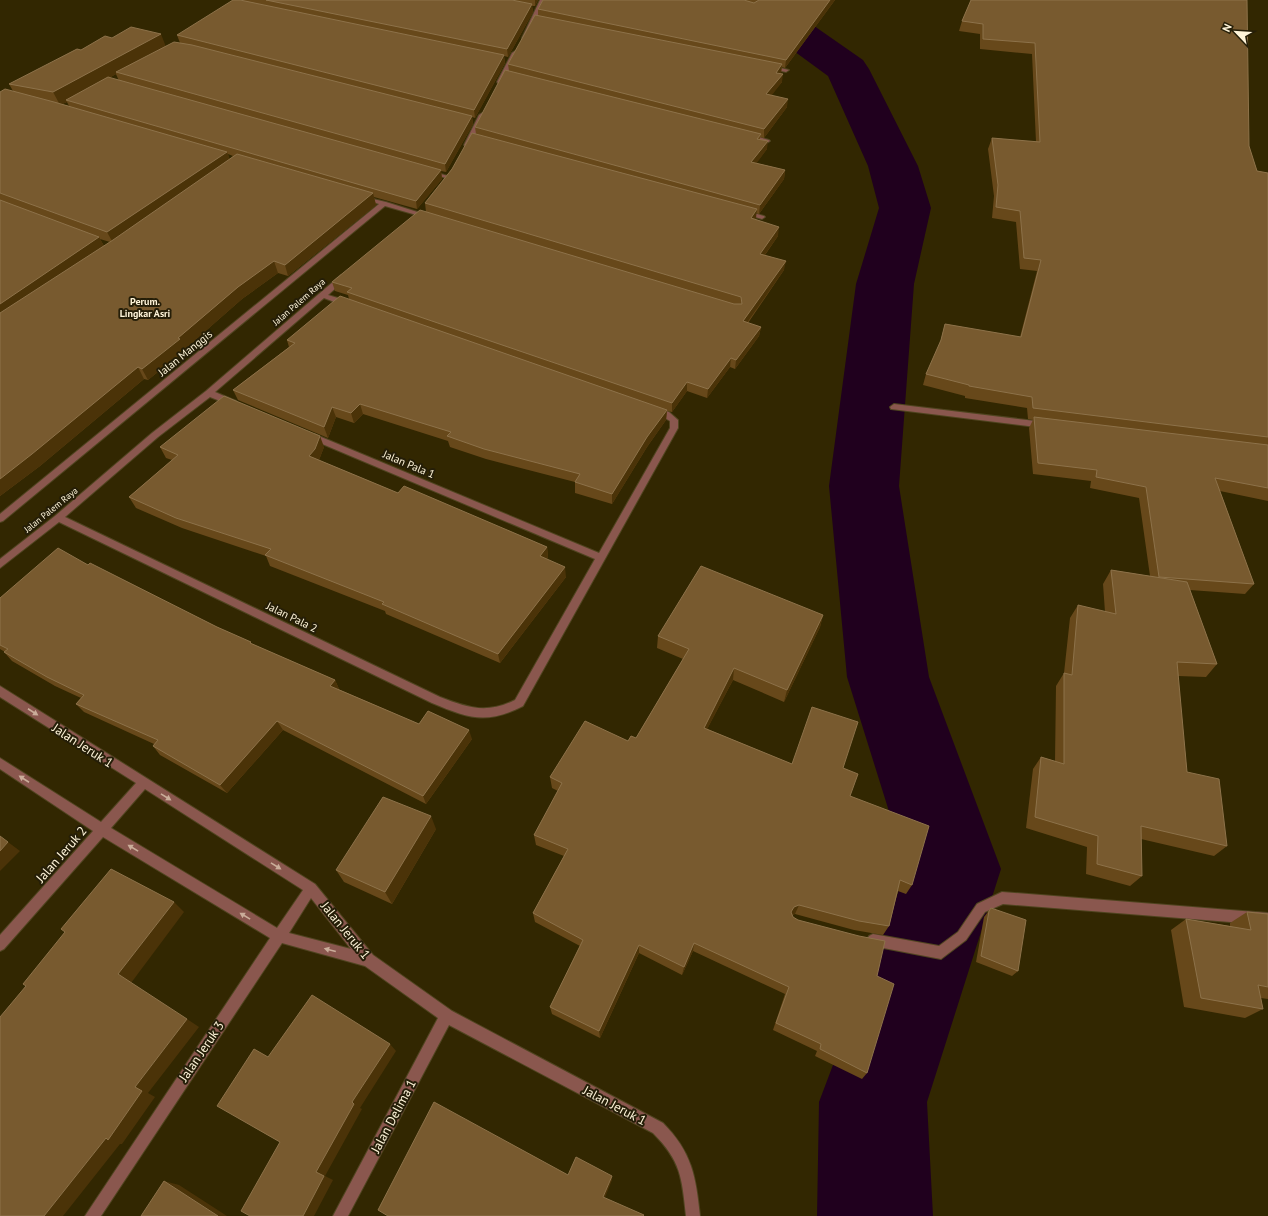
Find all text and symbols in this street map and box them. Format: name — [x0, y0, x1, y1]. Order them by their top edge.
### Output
north arrow — [1216, 12, 1256, 52]
text: N — [1219, 22, 1235, 34]
street label: Jalan Palem Raya — [269, 276, 327, 328]
district label: Perum. Lingkar Asri — [120, 295, 171, 320]
street label: Jalan Manggis — [154, 327, 215, 380]
street label: Jalan Pala 1 — [380, 446, 437, 481]
street label: Jalan Palem Raya — [21, 485, 80, 535]
street label: Jalan Pala 2 — [263, 598, 320, 635]
one-way arrow — [28, 708, 38, 716]
street label: Jalan Jeruk 1 — [48, 719, 116, 771]
one-way arrow — [19, 775, 29, 783]
one-way arrow — [160, 794, 172, 801]
street label: Jalan Jeruk 2 — [32, 823, 91, 887]
one-way arrow — [128, 845, 139, 852]
one-way arrow — [271, 862, 281, 870]
street label: Jalan Jeruk 1 — [317, 897, 374, 963]
one-way arrow — [239, 912, 251, 919]
one-way arrow — [324, 947, 336, 953]
street label: Jalan Jeruk 3 — [174, 1018, 228, 1086]
street label: Jalan Delima 1 — [366, 1076, 420, 1157]
street label: Jalan Jeruk 1 — [579, 1081, 649, 1129]

